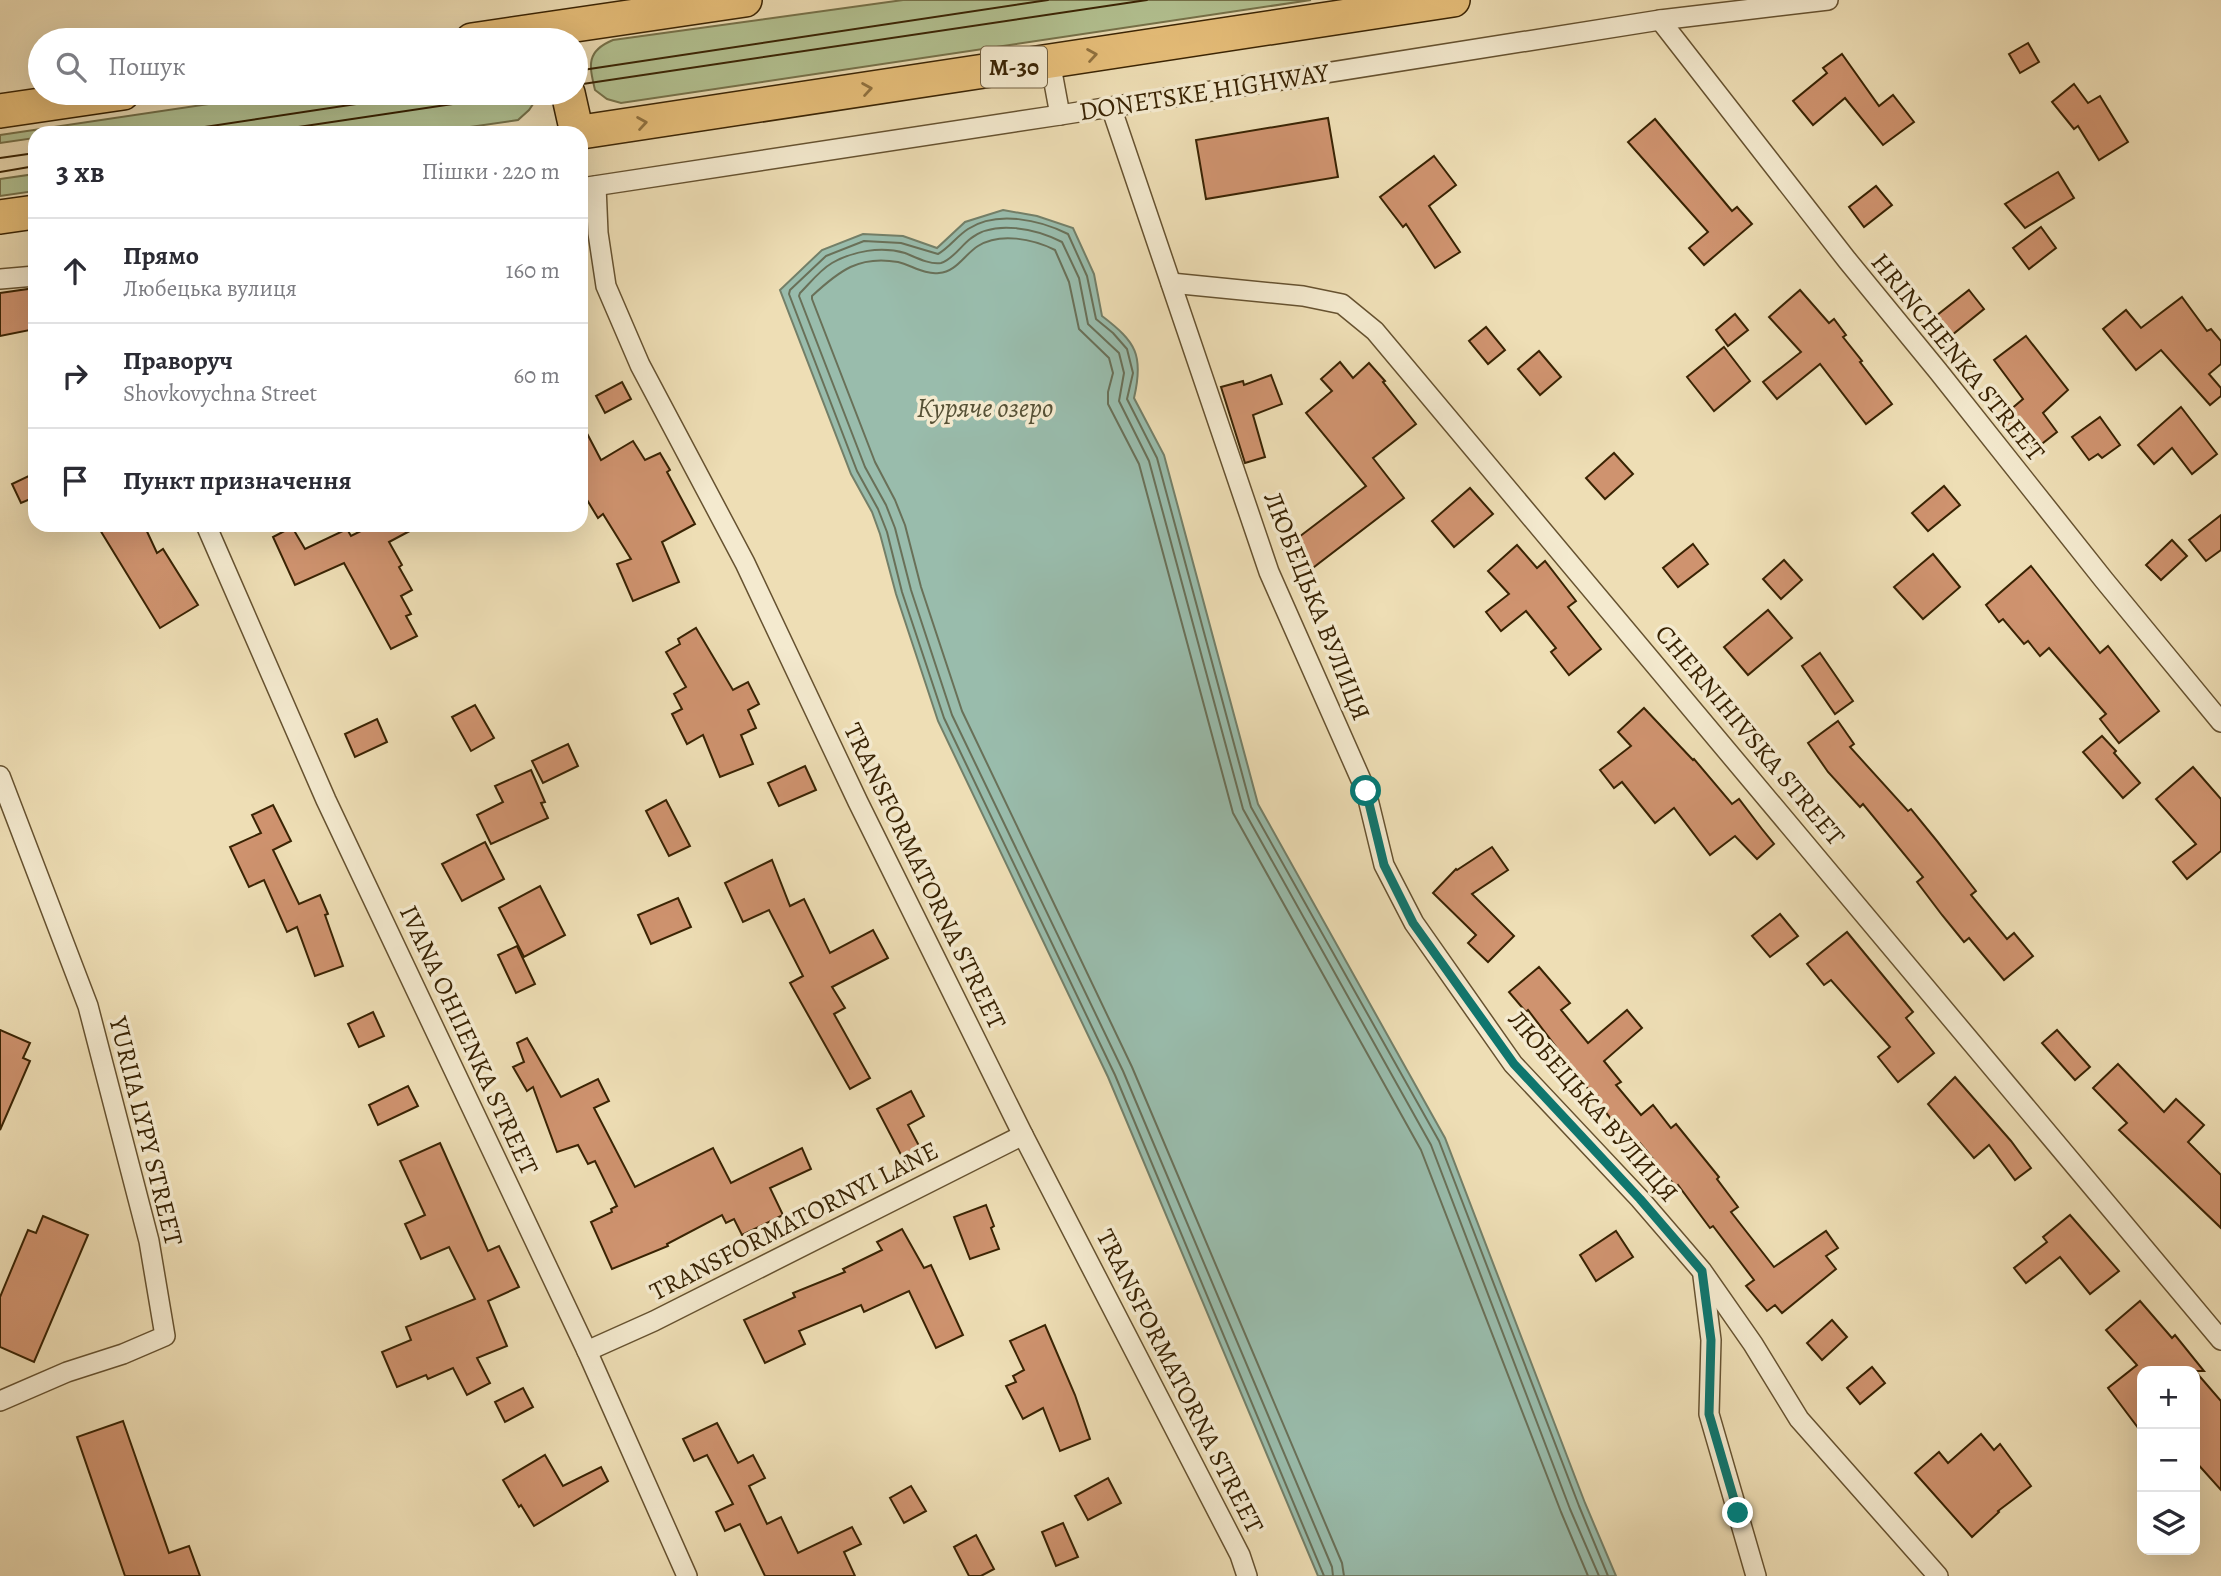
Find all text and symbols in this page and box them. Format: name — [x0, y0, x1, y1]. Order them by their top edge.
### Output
search box — [28, 28, 588, 105]
road number: М-30 — [981, 46, 1047, 88]
icon: search — [52, 48, 90, 86]
one-way arrow — [1086, 48, 1098, 63]
text: Пошук — [108, 49, 186, 84]
street label: DONETSKE HIGHWAY — [1077, 55, 1332, 129]
one-way arrow — [861, 82, 873, 97]
one-way arrow — [636, 116, 648, 131]
text: 3 хв — [56, 152, 105, 192]
text: Пішки · 220 m — [422, 156, 560, 187]
text: Прямо — [123, 238, 199, 273]
street label: HRINCHENKA STREET — [1863, 246, 2053, 468]
icon: ahead — [56, 252, 94, 290]
text: 160 m — [506, 255, 560, 286]
text: Любецька вулиця — [123, 273, 297, 304]
text: Праворуч — [123, 343, 233, 378]
icon: right — [56, 357, 94, 395]
text: 60 m — [513, 360, 560, 391]
text: Shovkovychna Street — [123, 378, 317, 409]
water label: Куряче озеро — [916, 389, 1054, 427]
icon: arrive — [56, 462, 94, 500]
text: Пункт призначення — [123, 463, 352, 498]
street label: ЛЮБЕЦЬКА ВУЛИЦЯ — [1255, 487, 1379, 725]
street label: CHERNIHIVSKA STREET — [1647, 617, 1853, 853]
street label: TRANSFORMATORNA STREET — [836, 717, 1014, 1035]
route start — [1350, 775, 1381, 806]
street label: IVANA OHIIENKA STREET — [391, 900, 547, 1180]
street label: ЛЮБЕЦЬКА ВУЛИЦЯ — [1500, 1003, 1686, 1209]
street label: YURIIA LYPY STREET — [100, 1012, 191, 1249]
street label: TRANSFORMATORNYI LANE — [644, 1133, 944, 1309]
street label: TRANSFORMATORNA STREET — [1088, 1223, 1272, 1539]
map controls — [2137, 1366, 2200, 1555]
button: + — [2137, 1366, 2200, 1429]
button: − — [2137, 1429, 2200, 1492]
button: layers — [2137, 1492, 2200, 1555]
route end — [1722, 1497, 1753, 1528]

